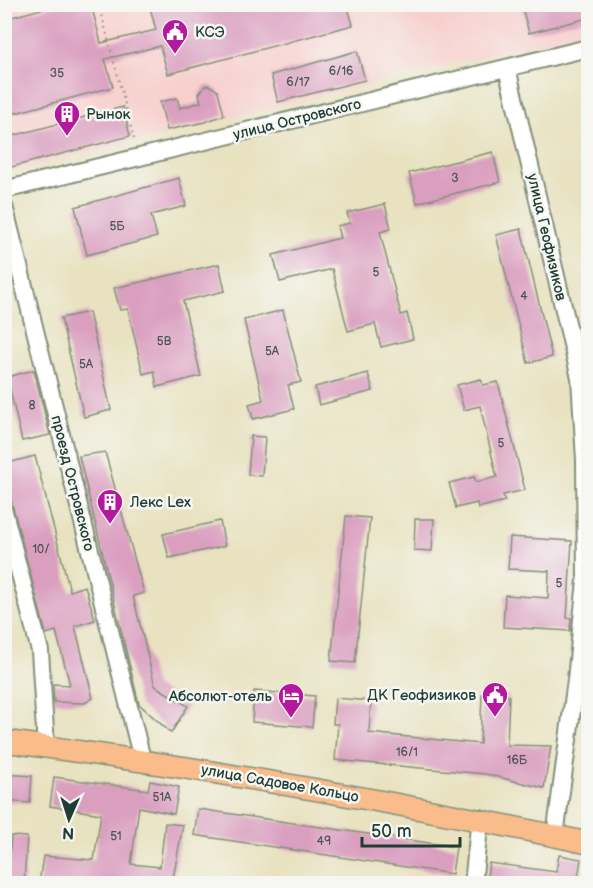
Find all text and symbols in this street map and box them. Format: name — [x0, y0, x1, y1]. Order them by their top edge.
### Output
public building icon: КСЭ — [160, 17, 190, 55]
place label: КСЭ — [195, 23, 225, 42]
house number: 6/16 — [329, 64, 353, 79]
house number: 35 — [50, 66, 64, 81]
house number: 6/17 — [286, 75, 310, 90]
street label: улица Островского — [231, 94, 363, 145]
building icon: Рынок — [52, 99, 82, 137]
place label: Рынок — [86, 105, 131, 124]
house number: 3 — [451, 171, 459, 186]
street label: улица Геофизиков — [523, 172, 570, 303]
house number: 5Б — [109, 219, 125, 234]
house number: 5 — [373, 265, 380, 280]
house number: 4 — [520, 289, 528, 304]
house number: 5В — [157, 334, 172, 349]
house number: 5А — [265, 344, 280, 359]
house number: 5А — [79, 357, 94, 372]
house number: 8 — [29, 398, 36, 413]
street label: проезд Островского — [46, 413, 99, 553]
house number: 5 — [498, 436, 505, 451]
building icon: Лекс Lex — [95, 487, 125, 525]
place label: Лекс Lex — [129, 493, 191, 512]
house number: 10/ — [32, 542, 50, 557]
house number: 5 — [556, 576, 563, 591]
public building icon: ДК Геофизиков — [480, 680, 510, 718]
hotel icon: Абсолют-отель — [276, 681, 306, 719]
place label: ДК Геофизиков — [367, 686, 476, 705]
place label: Абсолют-отель — [168, 687, 273, 706]
house number: 16/1 — [396, 745, 418, 760]
house number: 16Б — [507, 753, 528, 768]
street label: улица Садовое Кольцо — [200, 760, 360, 807]
north arrow — [39, 789, 99, 849]
house number: 51А — [153, 790, 172, 805]
scale bar — [362, 810, 460, 848]
text: 50 m — [371, 821, 412, 842]
text: N — [62, 823, 75, 842]
house number: 51 — [110, 829, 122, 844]
house number: 49 — [317, 834, 331, 849]

